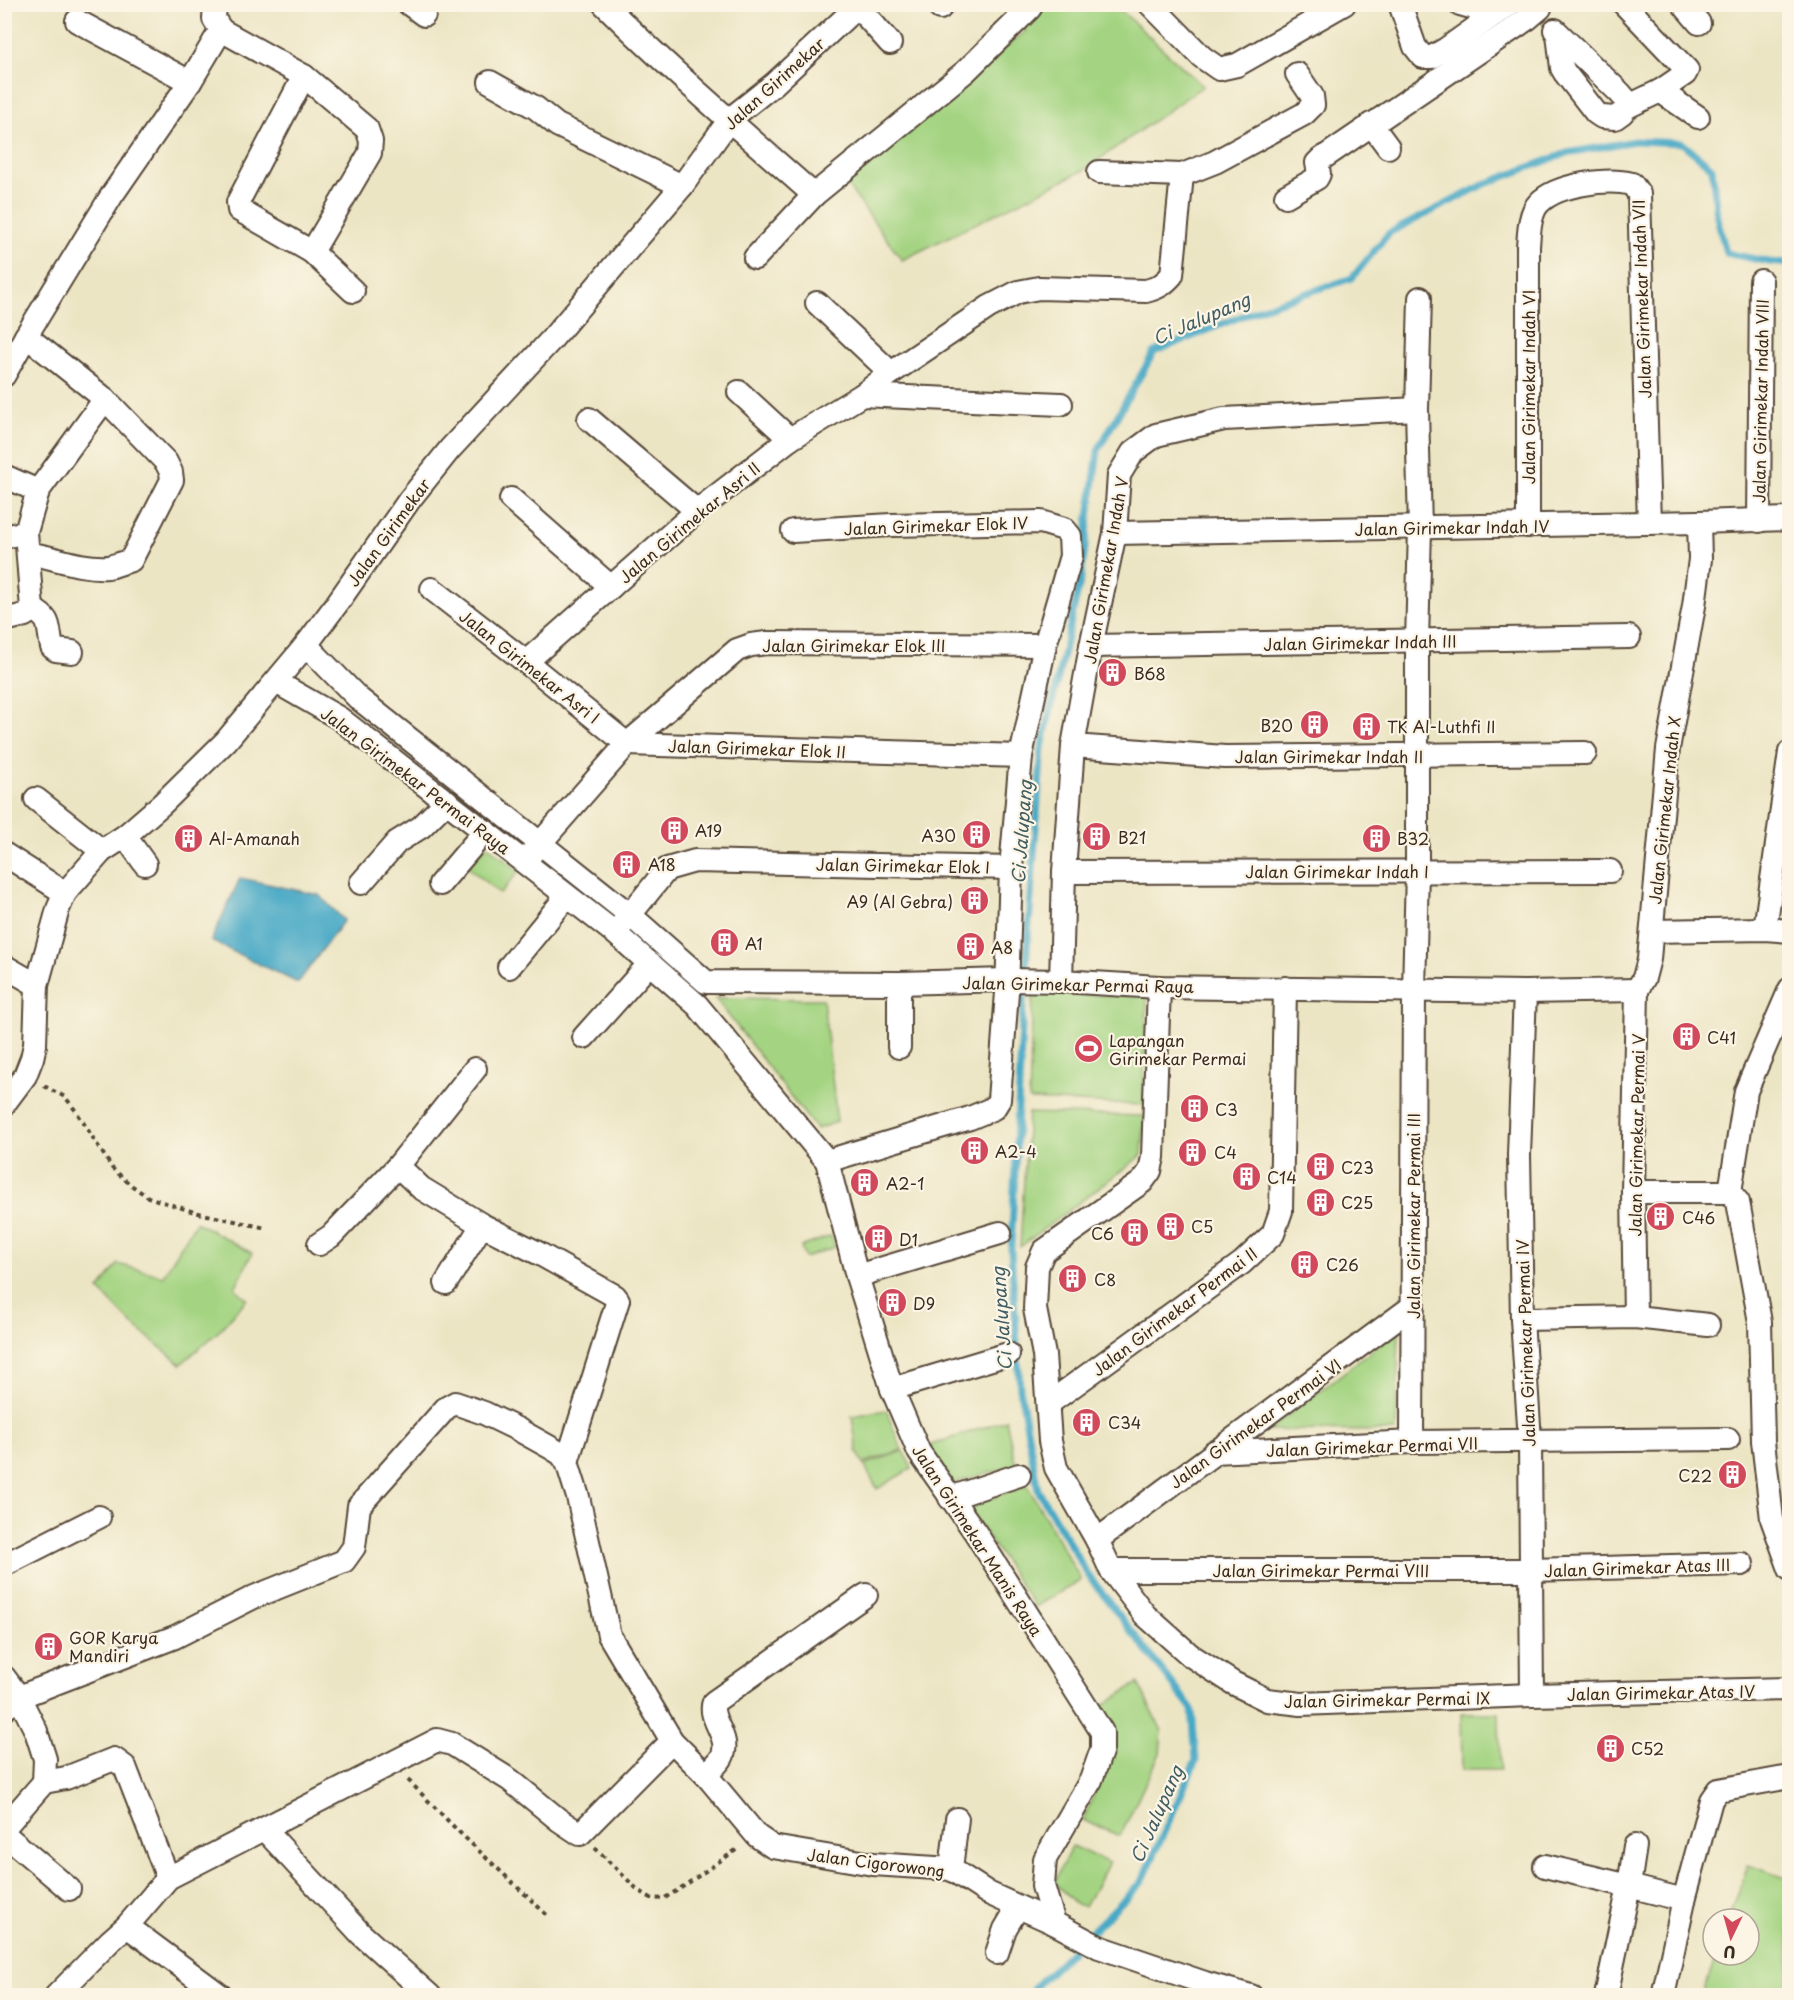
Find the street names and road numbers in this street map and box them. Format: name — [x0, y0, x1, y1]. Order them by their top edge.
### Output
street label: Jalan Girimekar — [718, 31, 830, 135]
street label: Jalan Girimekar Indah VII — [1626, 199, 1656, 399]
street label: Jalan Girimekar Indah VI — [1516, 290, 1540, 484]
street label: Jalan Girimekar Indah VIII — [1746, 299, 1774, 503]
street label: Jalan Girimekar Asri II — [613, 456, 765, 588]
street label: Jalan Girimekar — [341, 473, 436, 591]
street label: Jalan Girimekar Indah V — [1077, 474, 1133, 666]
street label: Jalan Girimekar Elok IV — [843, 510, 1029, 540]
street label: Jalan Girimekar Indah IV — [1354, 513, 1550, 541]
street label: Jalan Girimekar Asri I — [455, 604, 605, 728]
street label: Jalan Girimekar Indah III — [1263, 628, 1457, 656]
street label: Jalan Girimekar Elok III — [762, 633, 946, 657]
street label: Jalan Girimekar Permai Raya — [316, 701, 516, 859]
street label: Jalan Girimekar Indah X — [1642, 714, 1686, 905]
street label: Jalan Girimekar Elok II — [668, 733, 846, 763]
street label: Jalan Girimekar Indah II — [1235, 744, 1423, 768]
street label: Jalan Girimekar Elok I — [816, 851, 990, 879]
street label: Jalan Girimekar Indah I — [1245, 859, 1429, 883]
street label: Jalan Girimekar Permai Raya — [962, 970, 1194, 998]
street label: Jalan Girimekar Permai V — [1622, 1033, 1650, 1237]
street label: Jalan Girimekar Permai III — [1401, 1113, 1425, 1319]
street label: Jalan Girimekar Permai IV — [1509, 1239, 1541, 1447]
street label: Jalan Girimekar Permai II — [1086, 1241, 1262, 1381]
street label: Jalan Girimekar Permai VI — [1164, 1352, 1346, 1494]
street label: Jalan Girimekar Permai VII — [1266, 1430, 1478, 1462]
street label: Jalan Girimekar Manis Raya — [907, 1440, 1049, 1641]
street label: Jalan Girimekar Atas III — [1543, 1552, 1731, 1582]
street label: Jalan Girimekar Permai VIII — [1213, 1558, 1429, 1582]
street label: Jalan Girimekar Atas IV — [1567, 1678, 1755, 1706]
street label: Jalan Girimekar Permai IX — [1284, 1685, 1491, 1713]
street label: Jalan Cigorowong — [806, 1842, 946, 1882]

